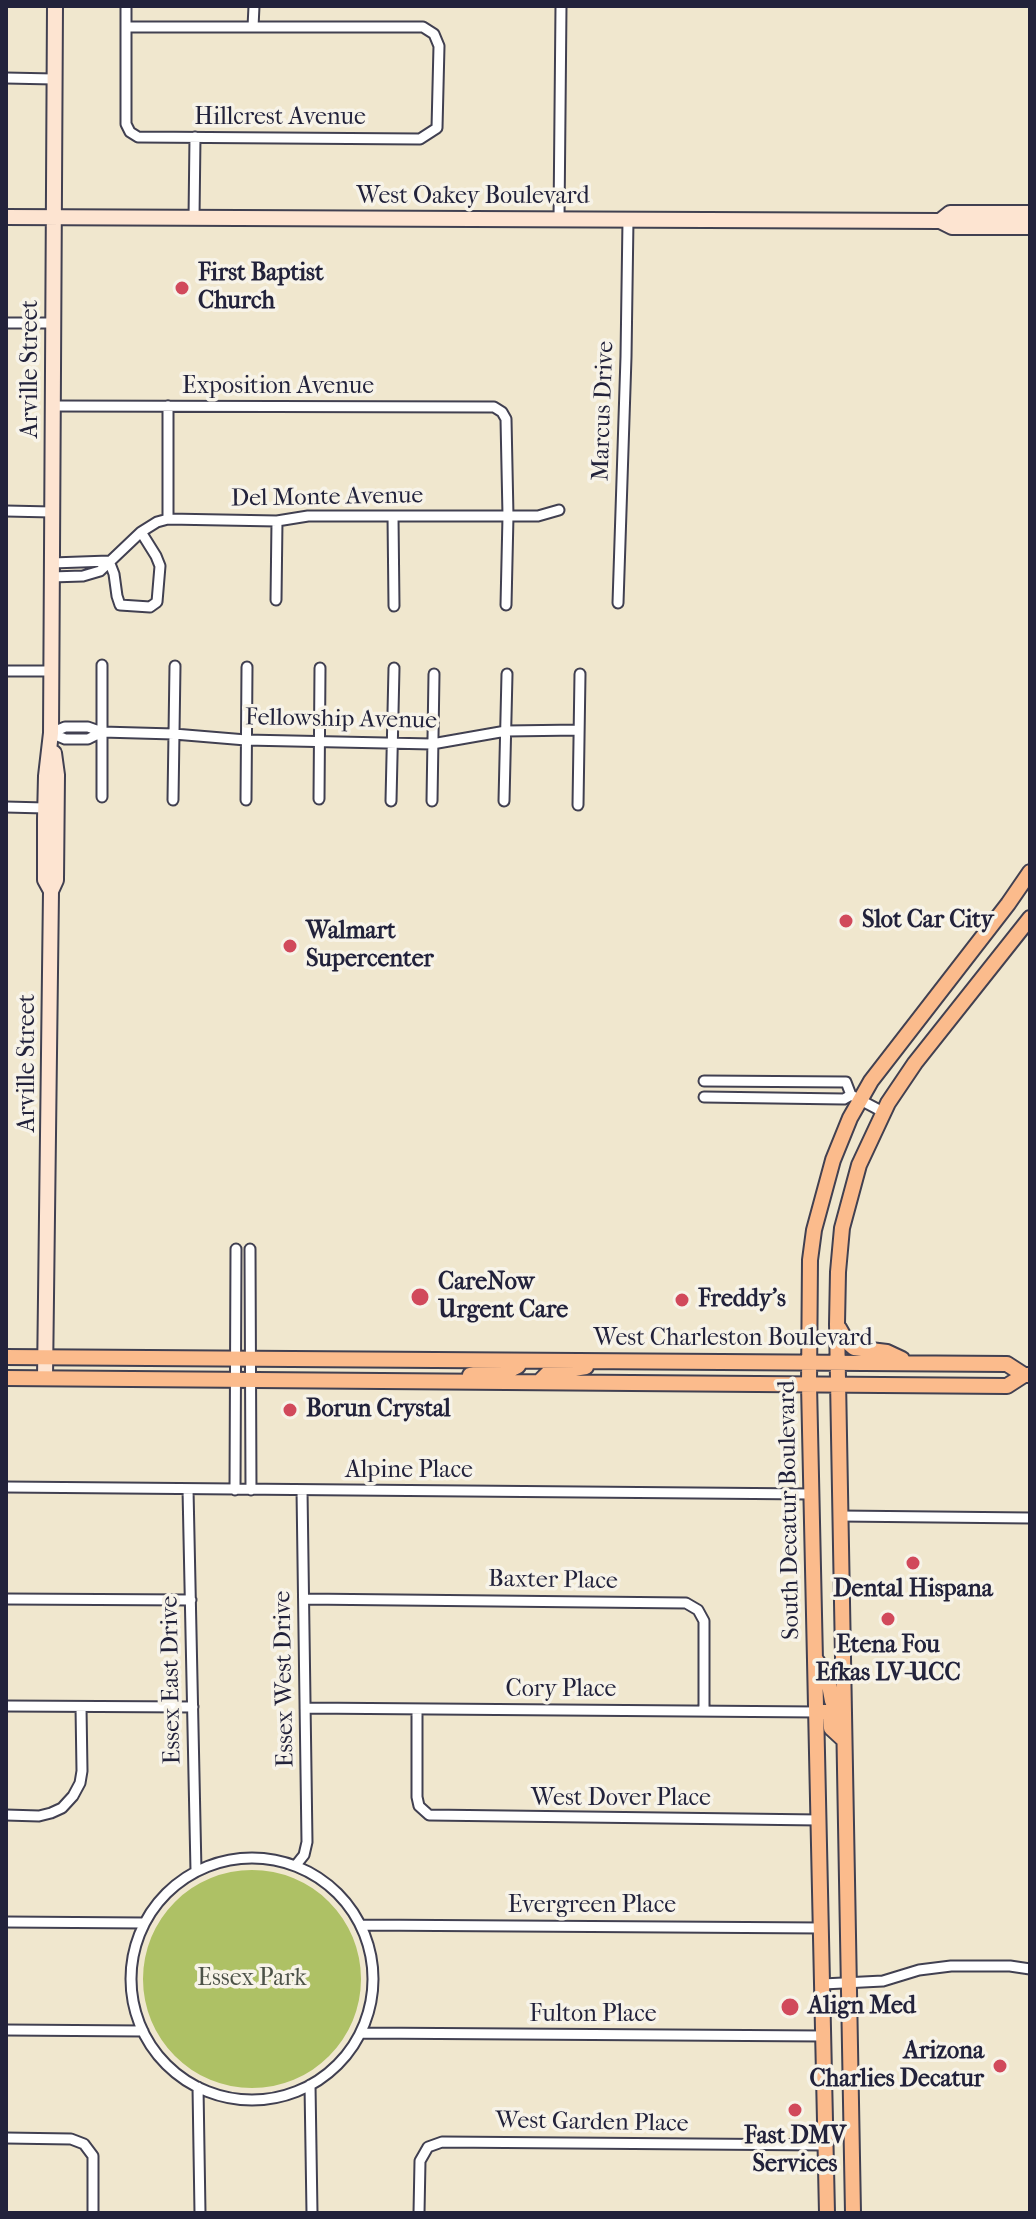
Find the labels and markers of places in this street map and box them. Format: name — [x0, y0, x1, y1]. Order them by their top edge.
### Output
place label: First Baptist Church — [198, 260, 324, 316]
marker: First Baptist Church — [173, 279, 191, 297]
place label: Slot Car City — [862, 907, 994, 935]
marker: Slot Car City — [837, 912, 855, 930]
place label: Walmart Supercenter — [306, 918, 434, 974]
marker: Walmart Supercenter — [281, 937, 299, 955]
place label: CareNow Urgent Care — [438, 1269, 568, 1325]
marker: CareNow Urgent Care — [409, 1286, 431, 1308]
place label: Freddy's — [698, 1286, 786, 1314]
marker: Freddy's — [673, 1291, 691, 1309]
place label: Borun Crystal — [306, 1396, 451, 1424]
marker: Borun Crystal — [281, 1401, 299, 1419]
marker: Dental Hispana — [904, 1554, 922, 1572]
place label: Dental Hispana — [833, 1576, 993, 1604]
marker: Etena Fou Efkas LV-UCC — [879, 1610, 897, 1628]
place label: Etena Fou Efkas LV-UCC — [815, 1632, 961, 1688]
place label: Align Med — [808, 1993, 916, 2021]
marker: Align Med — [779, 1996, 801, 2018]
place label: Arizona Charlies Decatur — [810, 2038, 984, 2094]
marker: Arizona Charlies Decatur — [991, 2057, 1009, 2075]
marker: Fast DMV Services — [786, 2101, 804, 2119]
place label: Fast DMV Services — [744, 2123, 846, 2179]

